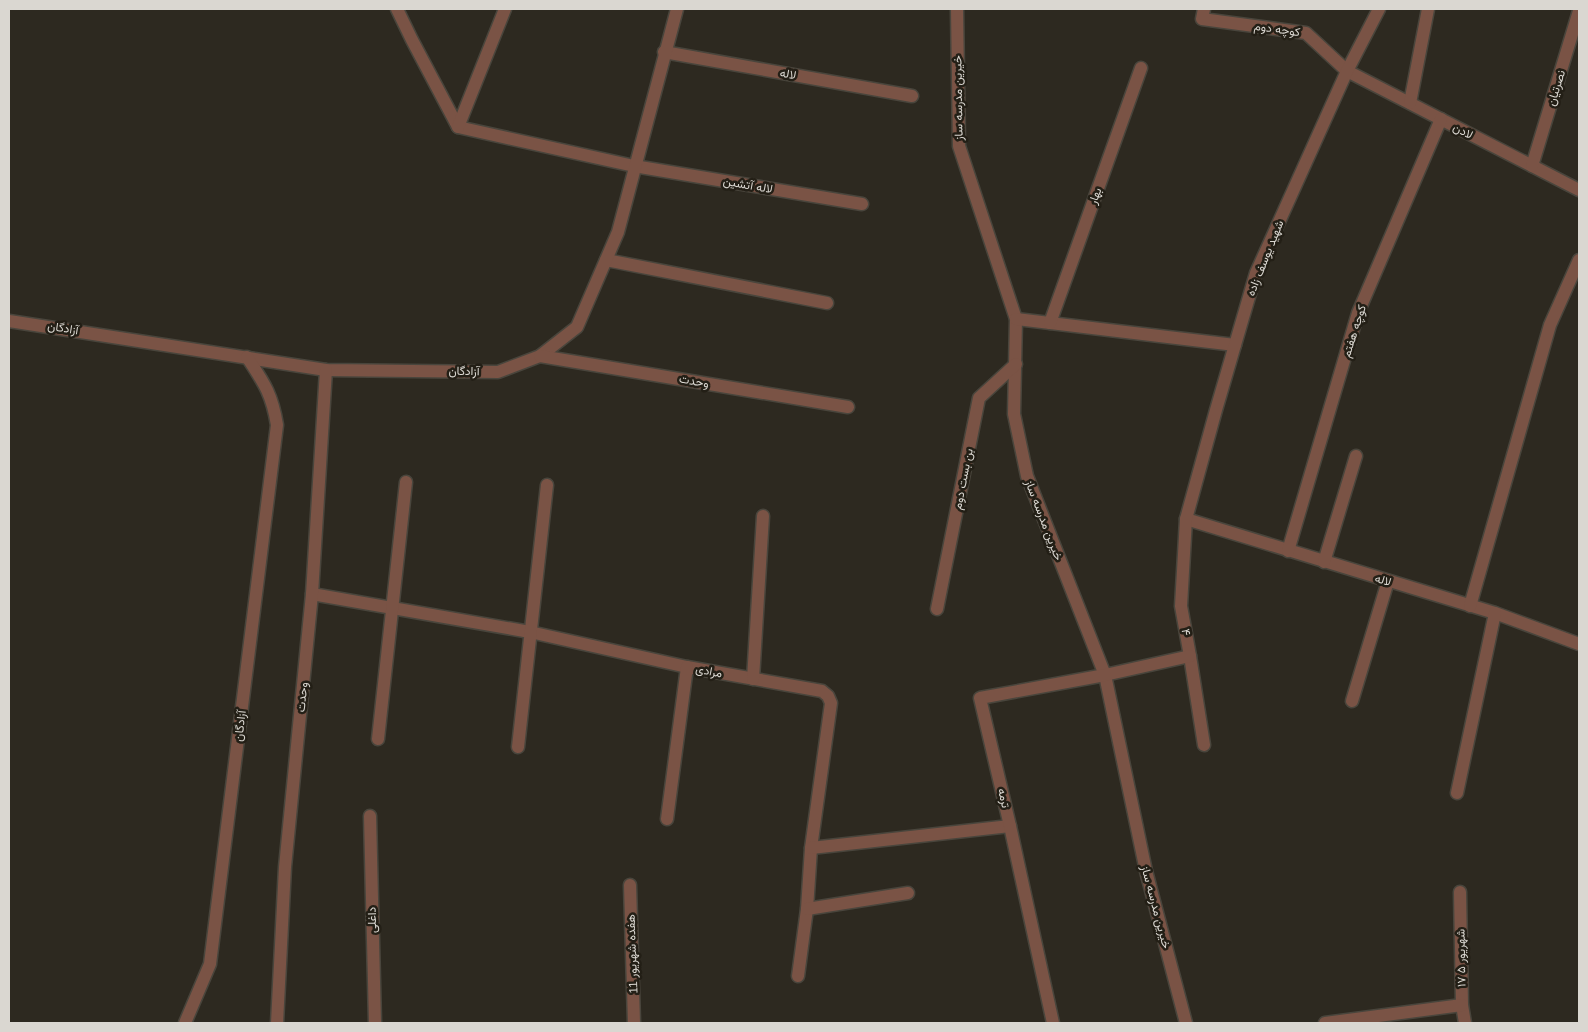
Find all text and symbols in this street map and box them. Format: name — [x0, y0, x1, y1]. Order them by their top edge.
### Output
street label: کوچه دوم — [1253, 19, 1301, 40]
street label: خیرین مدرسه ساز — [950, 55, 967, 142]
street label: لاله — [779, 66, 797, 82]
street label: نصرتیان — [1544, 68, 1569, 108]
street label: لادن — [1451, 120, 1475, 142]
street label: لاله آتشین — [722, 174, 774, 197]
street label: بهار — [1085, 186, 1105, 208]
street label: شهید یوسف زاده — [1243, 218, 1288, 298]
street label: کوچه هفتم — [1339, 303, 1370, 359]
street label: آزادگان — [46, 319, 81, 339]
street label: آزادگان — [448, 364, 481, 379]
street label: وحدت — [678, 371, 710, 392]
street label: بن بست دوم — [950, 447, 977, 511]
street label: خیرین مدرسه ساز — [1021, 477, 1066, 563]
street label: لاله — [1373, 571, 1393, 589]
street label: ۴ — [1178, 627, 1194, 637]
street label: مرادی — [694, 662, 724, 681]
street label: وحدت — [293, 681, 312, 713]
street label: آزادگان — [231, 709, 250, 742]
street label: ترمه — [994, 787, 1013, 810]
street label: خیرین مدرسه ساز — [1137, 863, 1174, 950]
street label: داغلی — [365, 906, 380, 933]
street label: هفده شهریور 11 — [624, 914, 641, 994]
street label: ۱۷ شهریور ۵ — [1453, 929, 1470, 987]

